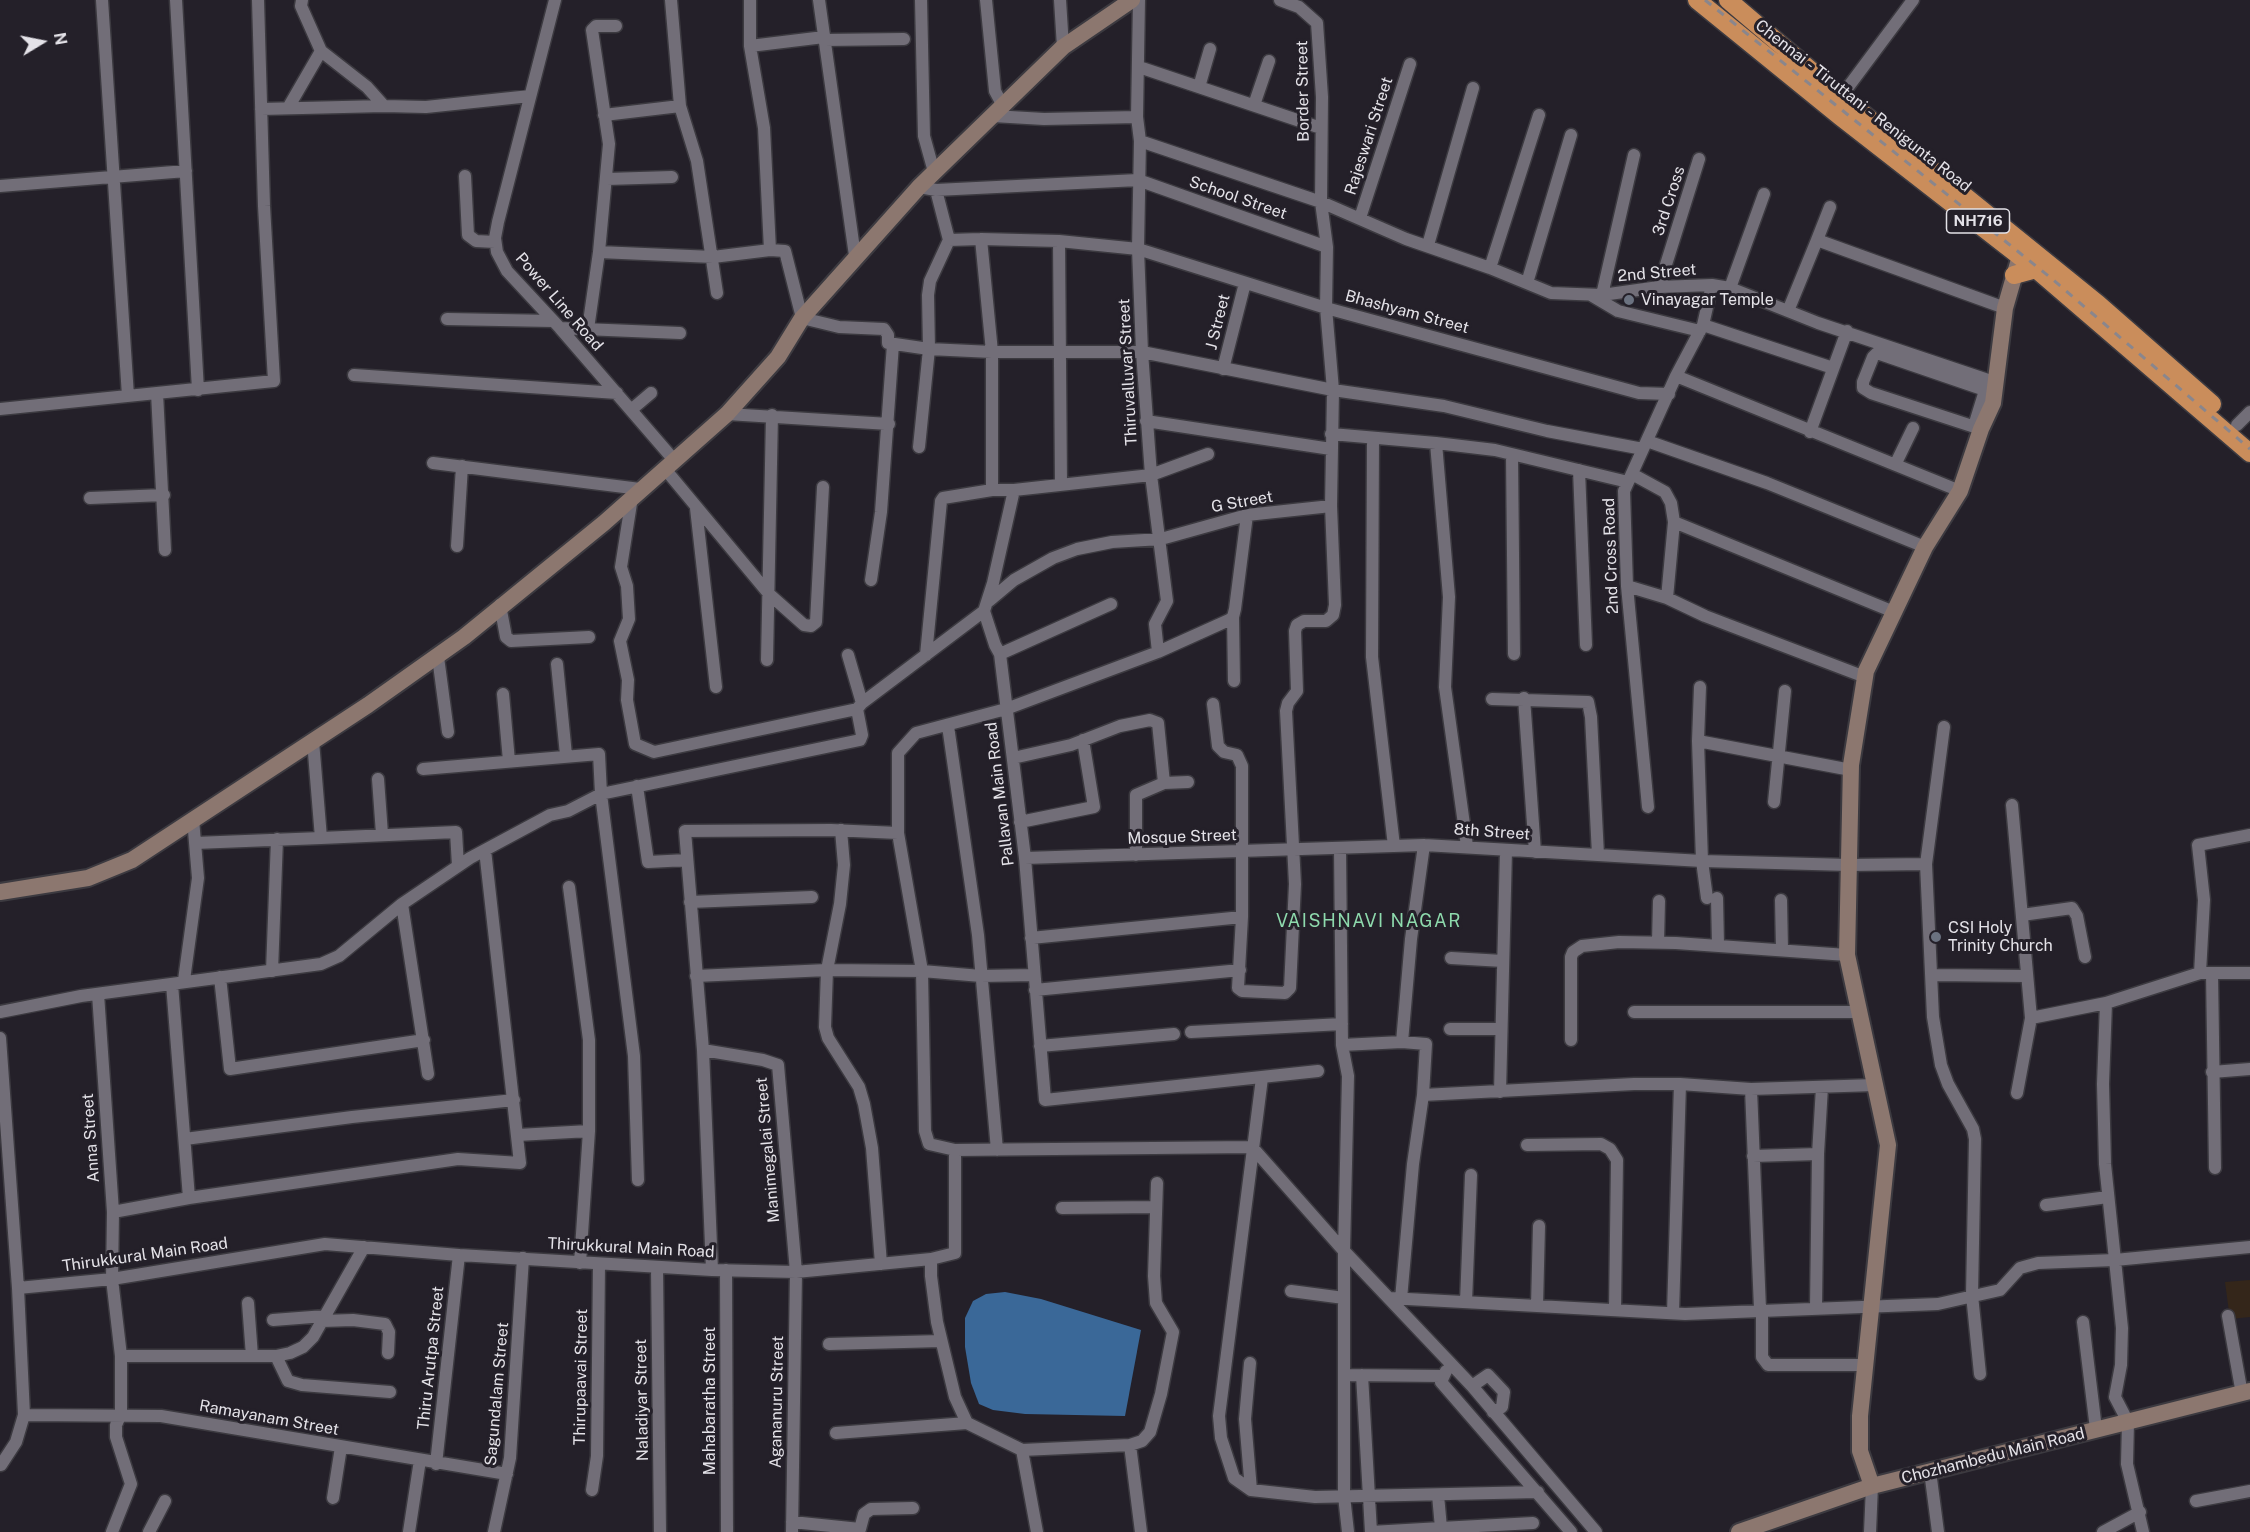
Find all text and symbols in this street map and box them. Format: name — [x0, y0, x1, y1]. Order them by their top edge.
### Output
north arrow — [12, 12, 72, 72]
street label: Chennai - Tiruttani - Renigunta Road — [1751, 16, 1975, 196]
text: N — [50, 31, 71, 47]
street label: Border Street — [1293, 40, 1313, 142]
street label: Rajeswari Street — [1341, 75, 1397, 197]
street label: 3rd Cross — [1649, 164, 1689, 238]
street label: School Street — [1187, 172, 1289, 224]
road number: NH716 — [1946, 209, 2010, 233]
street label: Power Line Road — [511, 249, 607, 355]
street label: 2nd Street — [1617, 260, 1697, 286]
street label: Bhashyam Street — [1343, 286, 1471, 338]
place label: Vinayagar Temple — [1641, 290, 1774, 310]
street label: J Street — [1202, 292, 1234, 352]
marker: Vinayagar Temple — [1622, 293, 1636, 307]
street label: Thiruvalluvar Street — [1115, 298, 1141, 446]
street label: G Street — [1210, 487, 1274, 517]
street label: 2nd Cross Road — [1599, 498, 1623, 614]
street label: Pallavan Main Road — [982, 721, 1018, 867]
street label: 8th Street — [1453, 820, 1531, 844]
street label: Mosque Street — [1127, 825, 1237, 849]
district label: VAISHNAVI NAGAR — [1276, 910, 1462, 932]
place label: CSI Holy Trinity Church — [1948, 918, 2053, 956]
marker: CSI Holy Trinity Church — [1929, 930, 1943, 944]
street label: Manimegalai Street — [752, 1077, 784, 1223]
street label: Anna Street — [78, 1093, 104, 1183]
street label: Thirukkural Main Road — [61, 1234, 229, 1276]
street label: Thirukkural Main Road — [547, 1234, 715, 1262]
street label: Thiru Arutpa Street — [414, 1285, 448, 1431]
street label: Thirupaavai Street — [570, 1309, 592, 1445]
street label: Sagundalam Street — [481, 1321, 513, 1467]
street label: Mahabaratha Street — [700, 1327, 720, 1475]
street label: Agananuru Street — [766, 1336, 788, 1468]
street label: Naladiyar Street — [631, 1339, 653, 1461]
street label: Ramayanam Street — [198, 1396, 340, 1440]
street label: Chozhambedu Main Road — [1899, 1424, 2087, 1488]

